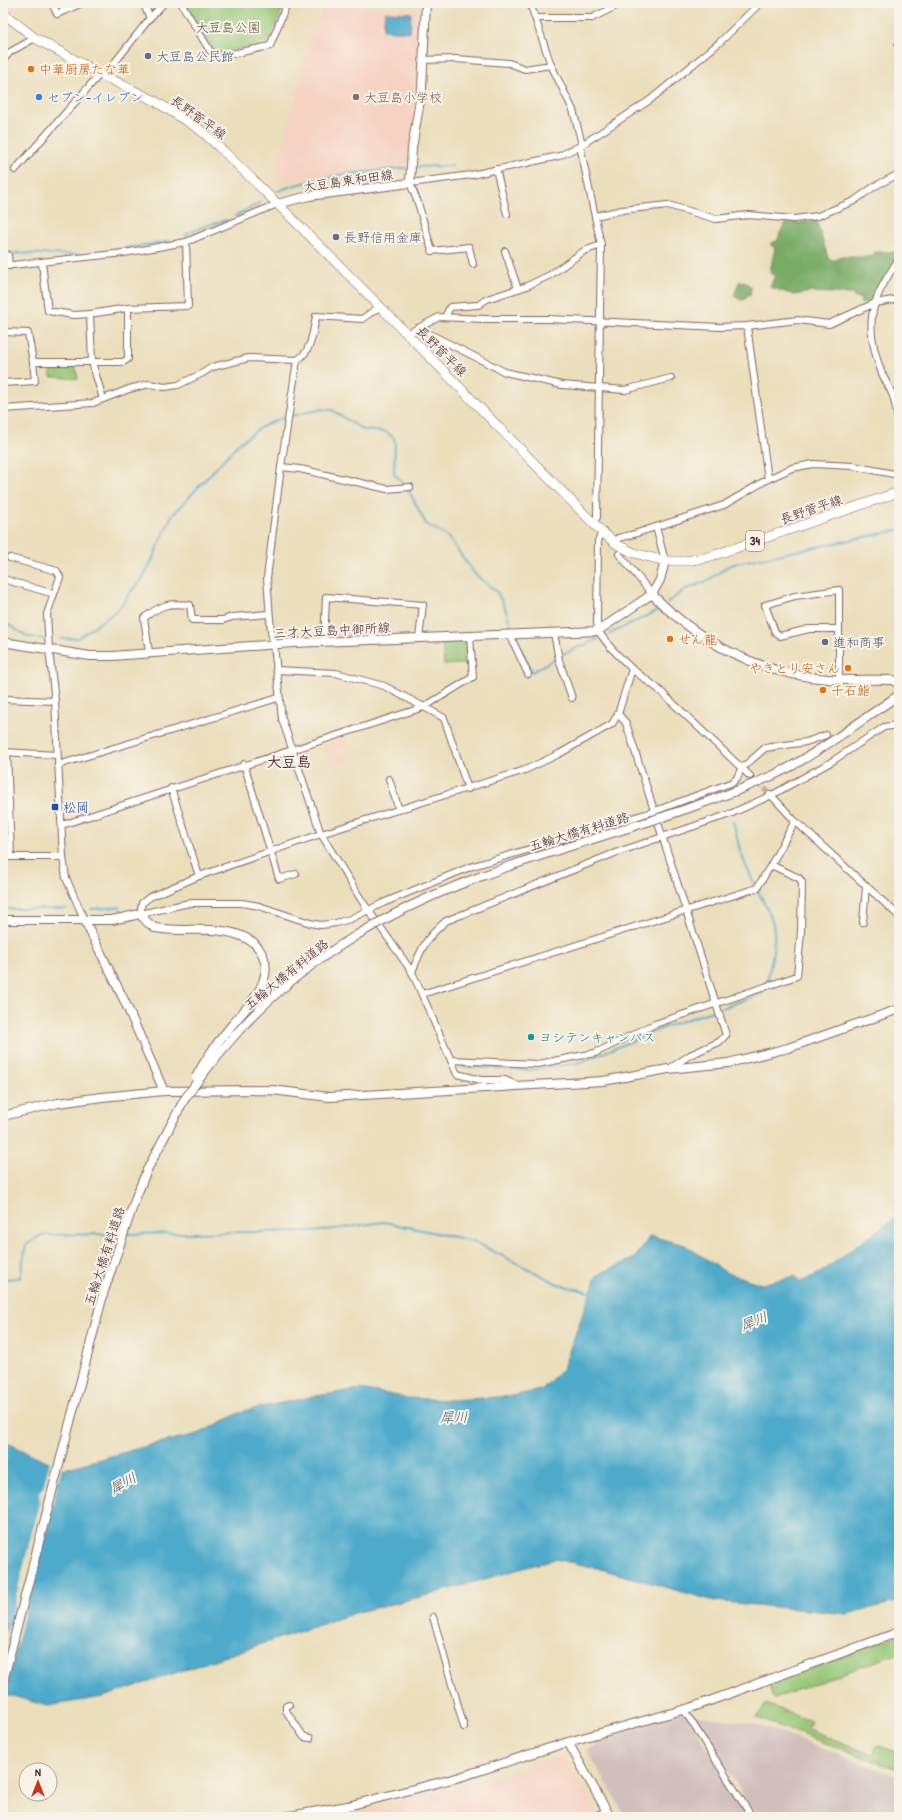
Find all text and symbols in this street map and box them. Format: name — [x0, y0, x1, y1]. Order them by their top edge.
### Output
park label: 大豆島公園 — [195, 18, 261, 36]
place label: 大豆島公民館 — [156, 47, 234, 65]
marker: 大豆島公民館 — [143, 51, 153, 61]
place label: 中華厨房たな華 — [39, 60, 130, 78]
marker: 中華厨房たな華 — [26, 64, 36, 74]
place label: セブン-イレブン — [47, 88, 143, 106]
place label: 大豆島小学校 — [364, 88, 442, 106]
street label: 長野菅平線 — [167, 91, 231, 144]
marker: セブン-イレブン — [34, 92, 44, 102]
marker: 大豆島小学校 — [351, 92, 361, 102]
street label: 大豆島東和田線 — [302, 165, 395, 195]
place label: 長野信用金庫 — [344, 228, 422, 246]
marker: 長野信用金庫 — [331, 232, 341, 242]
street label: 長野菅平線 — [413, 322, 472, 381]
street label: 長野菅平線 — [777, 490, 846, 528]
road number: 34 — [746, 531, 764, 551]
street label: 三才大豆島中御所線 — [273, 618, 392, 642]
place label: せん龍 — [678, 630, 717, 648]
place label: 進和商事 — [833, 633, 885, 651]
marker: せん龍 — [665, 634, 675, 644]
marker: 進和商事 — [820, 637, 830, 647]
place label: やきとり安さん — [749, 659, 840, 677]
marker: やきとり安さん — [843, 663, 853, 673]
place label: 千石鮨 — [831, 681, 870, 699]
marker: 千石鮨 — [818, 685, 828, 695]
district label: 大豆島 — [266, 751, 312, 772]
place label: 松岡 — [63, 798, 89, 816]
marker: 松岡 — [50, 802, 60, 812]
street label: 五輪大橋有料道路 — [527, 807, 631, 855]
street label: 五輪大橋有料道路 — [240, 934, 332, 1014]
place label: ヨシテンキャンバス — [539, 1028, 655, 1046]
marker: ヨシテンキャンバス — [526, 1032, 536, 1042]
street label: 五輪大橋有料道路 — [79, 1204, 129, 1308]
water label: 犀川 — [737, 1306, 770, 1335]
water label: 犀川 — [440, 1407, 468, 1426]
water label: 犀川 — [106, 1467, 140, 1498]
north arrow — [18, 1762, 58, 1802]
text: N — [35, 1765, 41, 1779]

